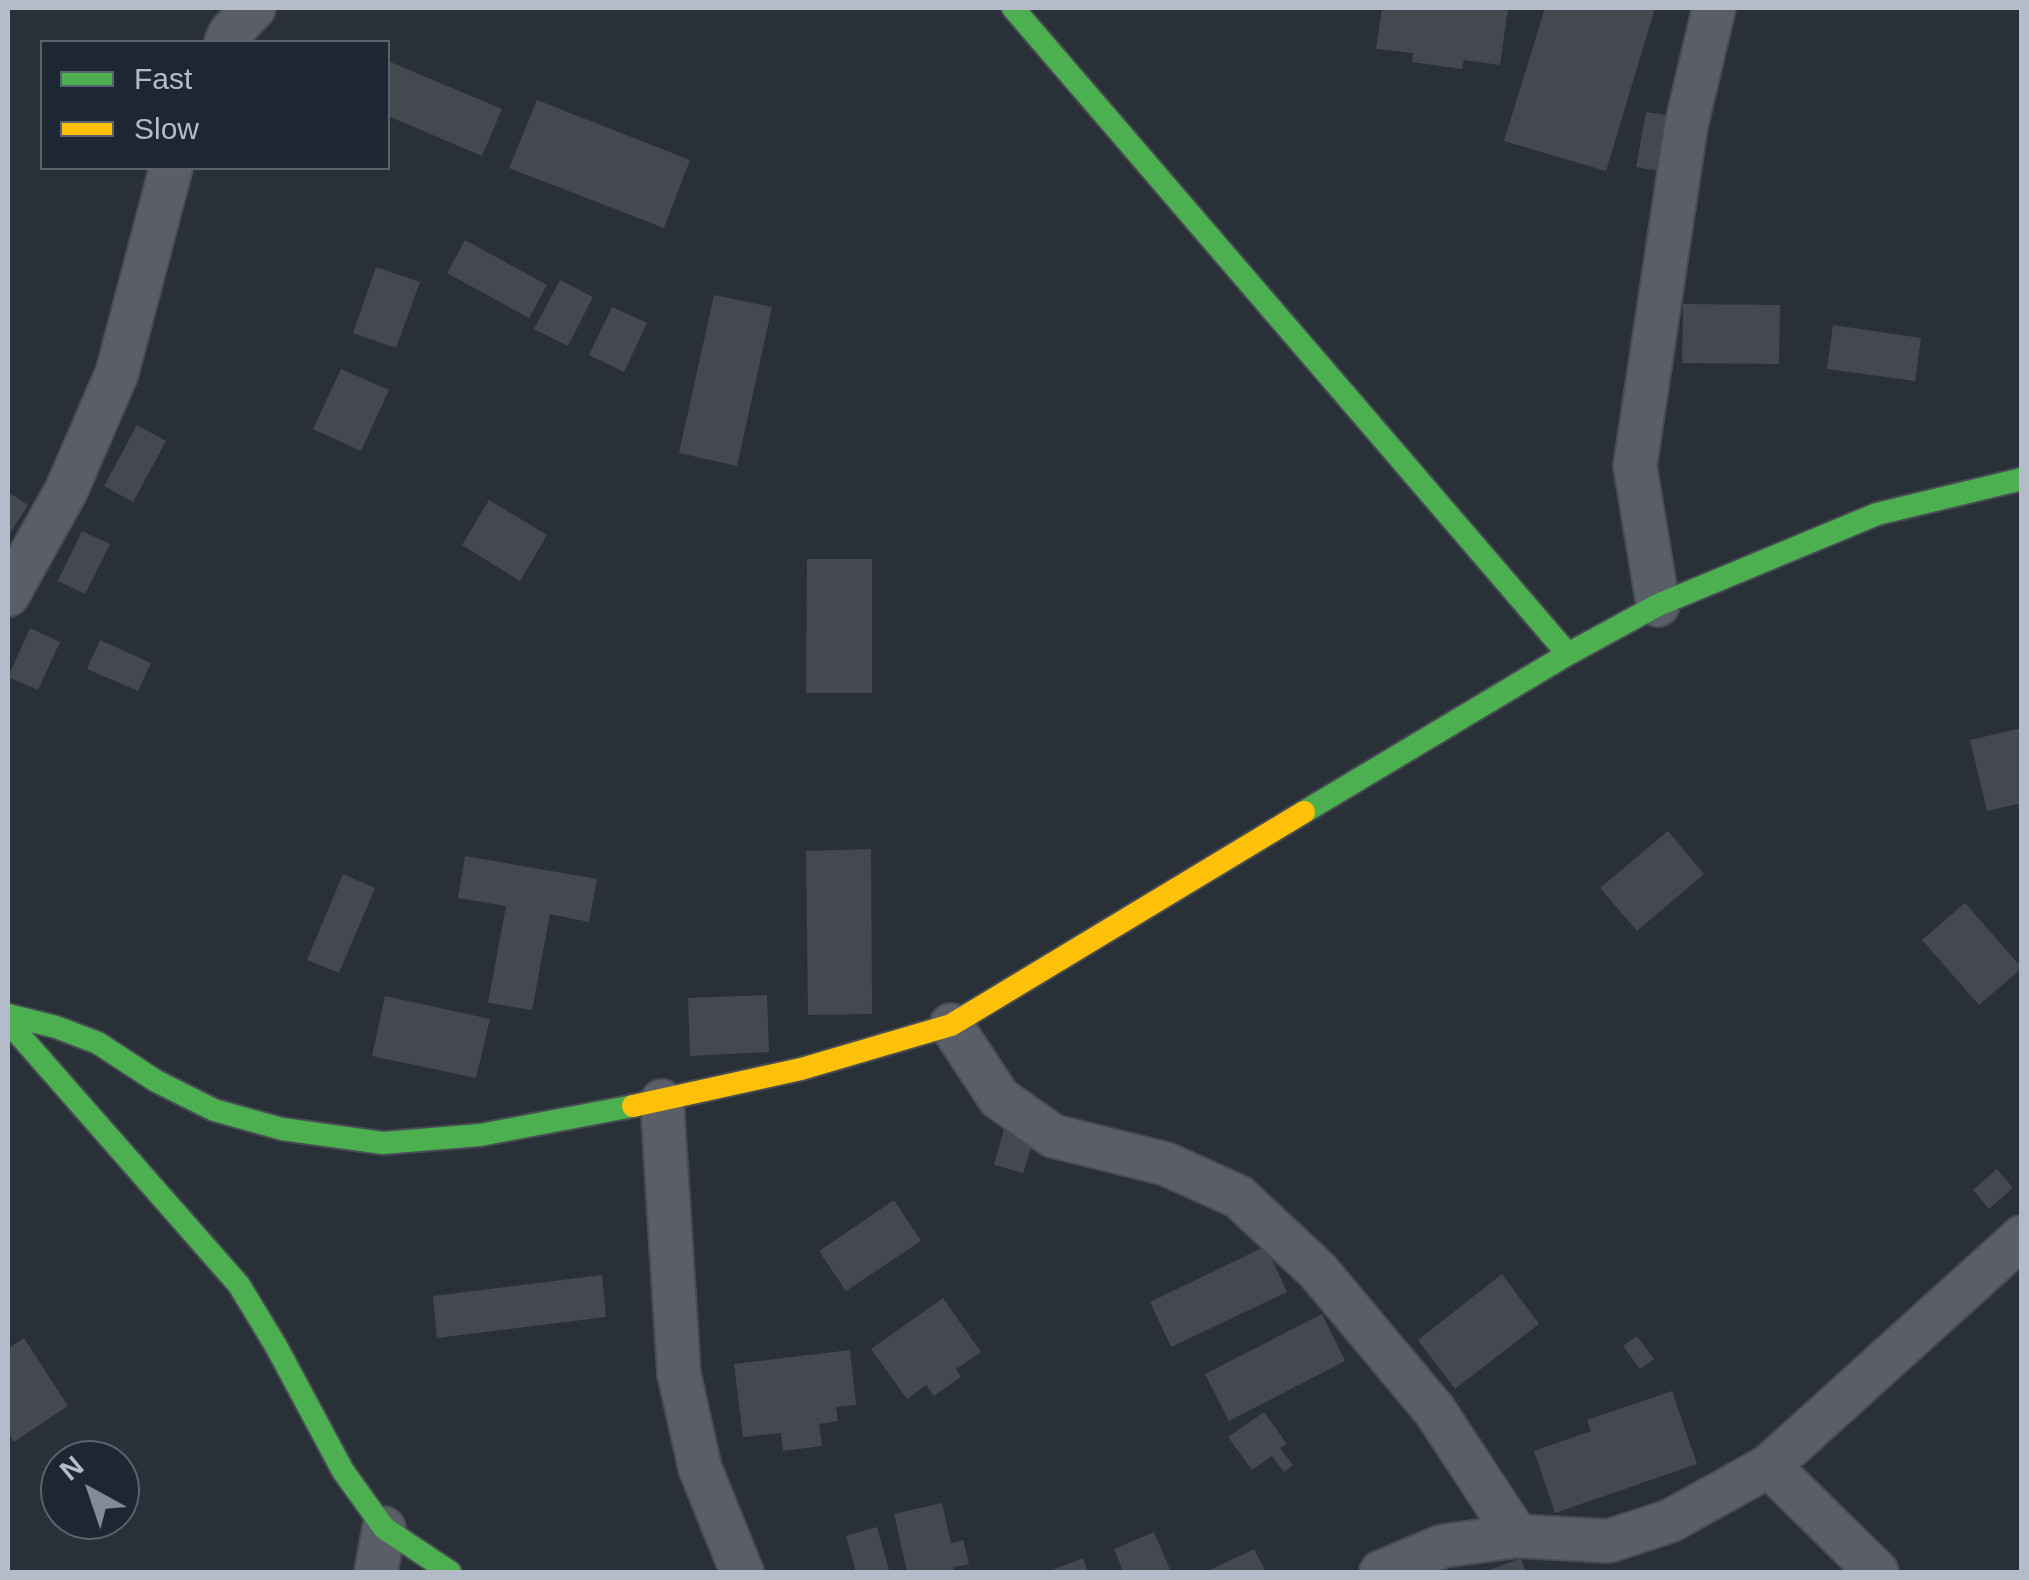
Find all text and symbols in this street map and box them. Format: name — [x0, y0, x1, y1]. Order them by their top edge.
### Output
legend — [40, 40, 390, 170]
text: Fast — [134, 62, 192, 95]
text: Slow — [134, 112, 199, 145]
north arrow — [40, 1440, 140, 1540]
text: N — [54, 1450, 89, 1487]

